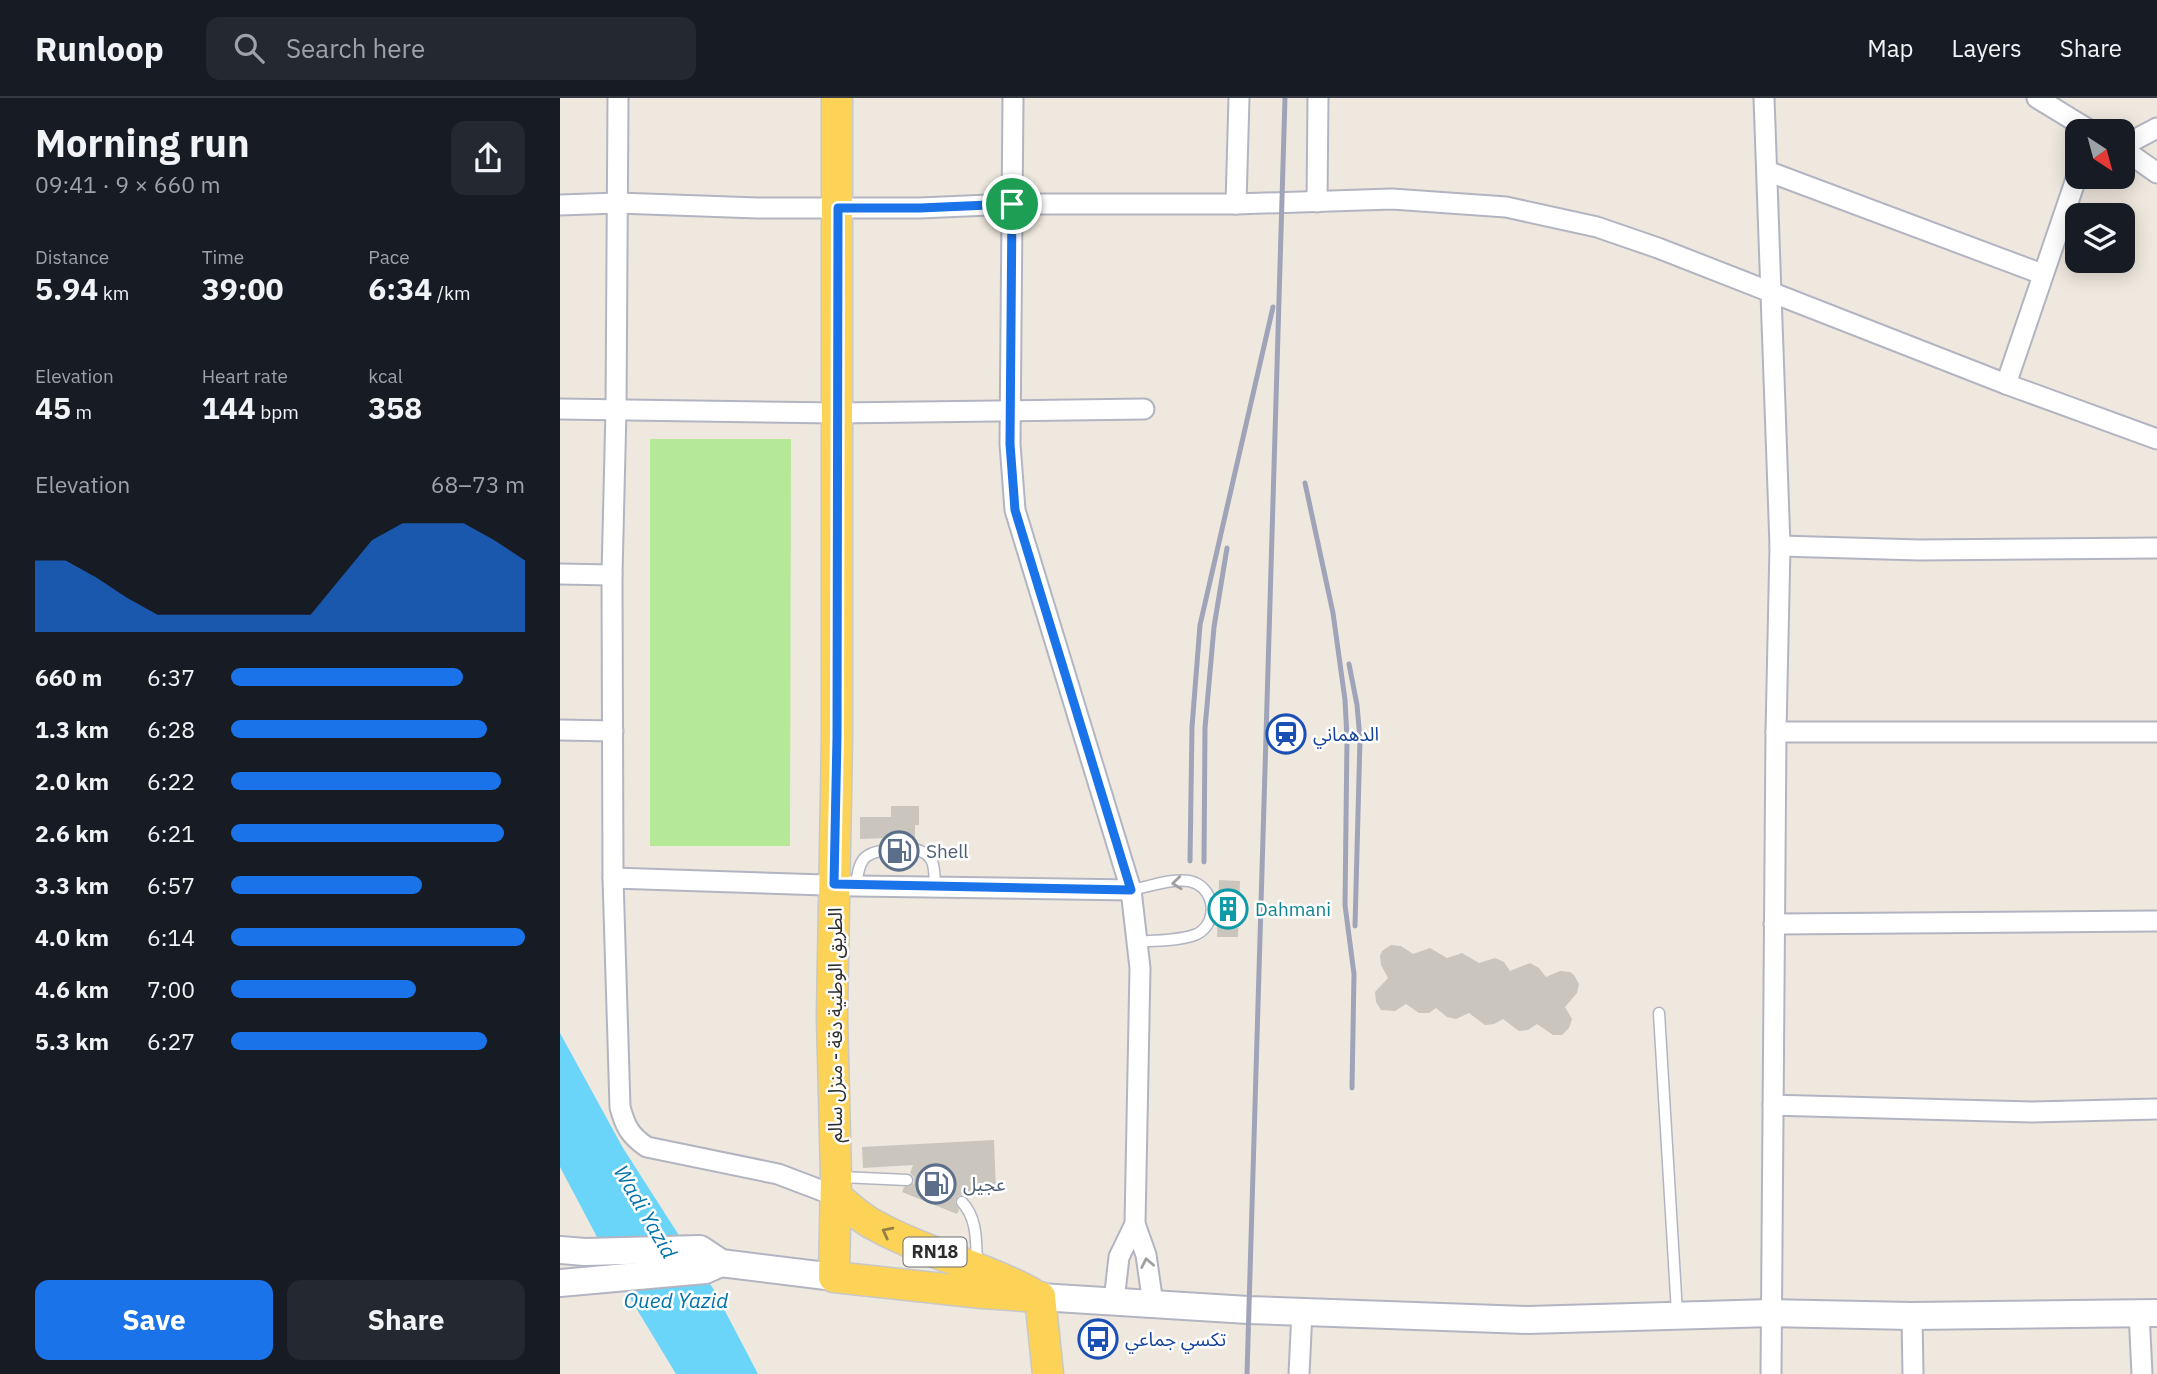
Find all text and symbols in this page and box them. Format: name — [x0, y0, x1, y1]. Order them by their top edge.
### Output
search box — [206, 17, 696, 80]
text: Runloop — [35, 27, 164, 70]
icon: search — [230, 29, 268, 67]
text: Search here — [286, 31, 425, 65]
text: Map — [1867, 32, 1914, 64]
text: Layers — [1952, 32, 2022, 64]
text: Share — [2060, 32, 2122, 64]
text: Morning run — [35, 118, 250, 167]
north arrow — [2065, 119, 2135, 189]
map controls — [2065, 119, 2135, 273]
button: share — [451, 121, 525, 195]
text: 09:41 · 9 × 660 m — [35, 169, 221, 199]
pin — [982, 174, 1042, 234]
icon: arrive — [993, 185, 1031, 223]
button: layers — [2065, 203, 2135, 273]
text: Distance — [35, 245, 109, 269]
text: Time — [202, 245, 244, 269]
text: Pace — [368, 245, 410, 269]
text: 5.94 — [35, 269, 98, 308]
text: 39:00 — [202, 269, 284, 308]
text: 6:34 — [368, 269, 432, 308]
text: km — [98, 281, 129, 305]
text: /km — [432, 281, 471, 305]
text: Elevation — [35, 364, 114, 388]
text: Heart rate — [202, 364, 288, 388]
text: kcal — [368, 364, 403, 388]
text: 45 — [35, 388, 71, 427]
text: 144 — [202, 388, 256, 427]
text: 358 — [368, 388, 422, 427]
text: m — [71, 400, 92, 424]
text: bpm — [256, 400, 299, 424]
text: Elevation — [35, 469, 130, 499]
text: 68–73 m — [431, 469, 525, 499]
text: 660 m — [35, 662, 102, 692]
text: 6:37 — [147, 662, 195, 692]
station icon: الدهماني — [1265, 713, 1307, 755]
text: 1.3 km — [35, 714, 109, 744]
text: 6:28 — [147, 714, 195, 744]
place label: الدهماني — [1313, 722, 1379, 749]
text: 2.0 km — [35, 766, 109, 796]
text: 6:22 — [147, 766, 195, 796]
text: 2.6 km — [35, 818, 109, 848]
text: 6:21 — [147, 818, 195, 848]
fuel station icon: Shell — [878, 830, 920, 872]
place label: Shell — [926, 839, 969, 863]
text: 3.3 km — [35, 870, 109, 900]
text: 6:57 — [147, 870, 195, 900]
one-way arrow — [1172, 875, 1183, 890]
building icon: Dahmani — [1207, 888, 1249, 930]
place label: Dahmani — [1255, 897, 1331, 921]
street label: الطريق الوطنية دقة - منزل سالم — [823, 907, 850, 1143]
text: 4.0 km — [35, 922, 109, 952]
text: 6:14 — [147, 922, 195, 952]
text: 4.6 km — [35, 974, 109, 1004]
text: 7:00 — [147, 974, 195, 1004]
text: 5.3 km — [35, 1026, 109, 1056]
text: 6:27 — [147, 1026, 195, 1056]
water label: Wadi Yazid — [608, 1160, 684, 1264]
fuel station icon: عجيل — [915, 1163, 957, 1205]
place label: عجيل — [963, 1172, 1006, 1196]
one-way arrow — [882, 1227, 894, 1241]
road number: RN18 — [904, 1238, 966, 1266]
one-way arrow — [1141, 1257, 1156, 1269]
button: Save — [35, 1280, 273, 1360]
button: Share — [287, 1280, 525, 1360]
water label: Oued Yazid — [624, 1286, 729, 1314]
bus stop icon: تكسي جماعي — [1077, 1318, 1119, 1360]
place label: تكسي جماعي — [1125, 1327, 1226, 1354]

